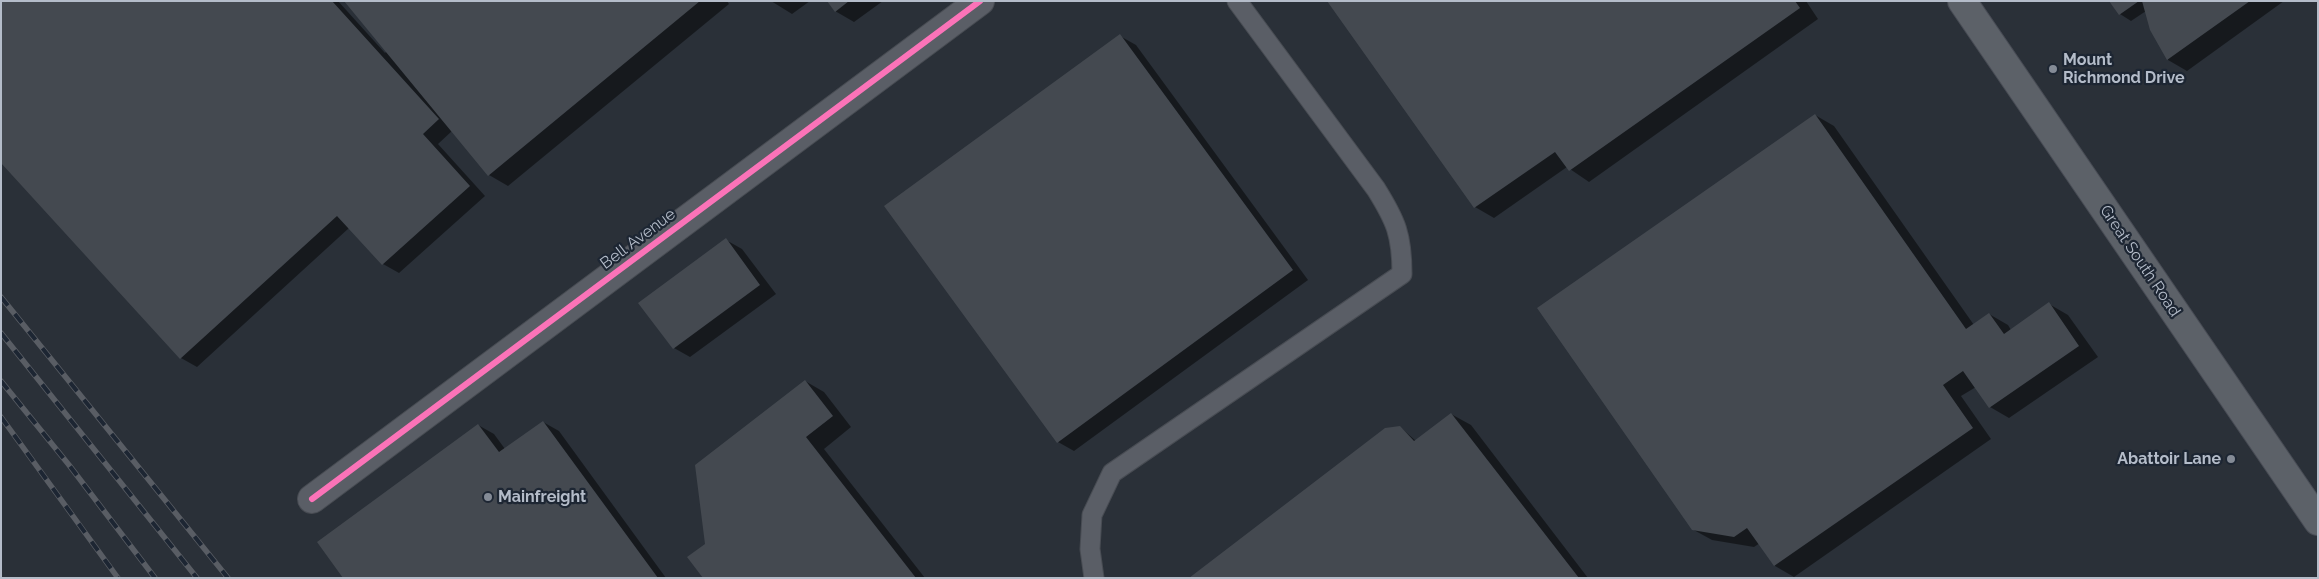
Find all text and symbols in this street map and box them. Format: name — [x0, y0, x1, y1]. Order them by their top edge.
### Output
place label: Mount Richmond Drive — [2063, 50, 2185, 88]
marker: Mount Richmond Drive — [2047, 63, 2059, 75]
street label: Great South Road — [2096, 202, 2184, 320]
street label: Bell Avenue — [597, 205, 679, 273]
place label: Abattoir Lane — [2117, 449, 2221, 469]
marker: Abattoir Lane — [2225, 453, 2237, 465]
place label: Mainfreight — [498, 487, 586, 507]
marker: Mainfreight — [482, 491, 494, 503]

